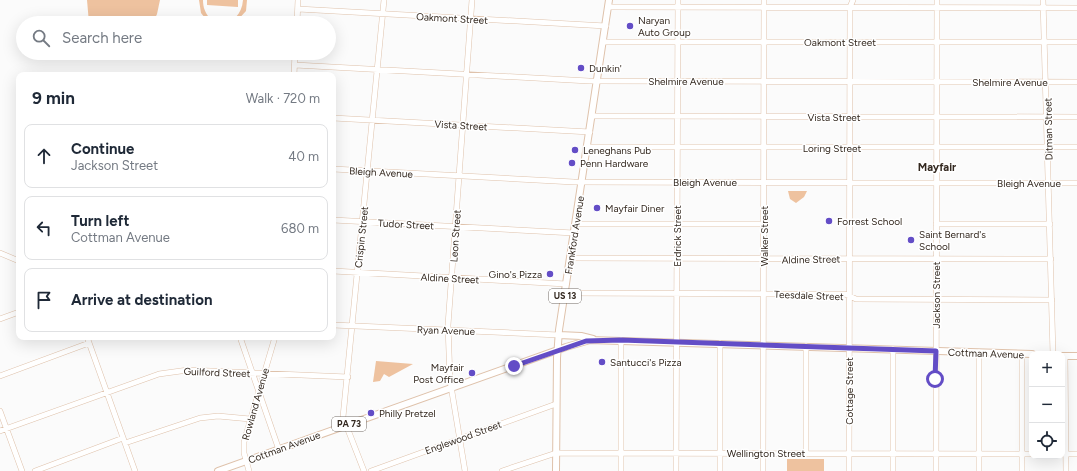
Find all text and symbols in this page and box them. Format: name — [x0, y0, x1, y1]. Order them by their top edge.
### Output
street label: Oakmont Street — [416, 10, 488, 27]
place label: Naryan Auto Group — [638, 14, 691, 39]
search box — [16, 16, 336, 60]
marker: Naryan Auto Group — [625, 21, 635, 31]
icon: search — [30, 27, 52, 49]
text: Search here — [62, 29, 142, 47]
street label: Oakmont Street — [804, 36, 876, 49]
place label: Dunkin' — [589, 62, 622, 75]
marker: Dunkin' — [576, 63, 586, 73]
street label: Shelmire Avenue — [648, 75, 724, 88]
street label: Shelmire Avenue — [972, 76, 1048, 89]
text: 9 min — [32, 88, 75, 108]
text: Walk · 720 m — [246, 91, 320, 106]
street label: Ditman Street — [1041, 97, 1056, 160]
street label: Vista Street — [807, 111, 861, 124]
street label: Vista Street — [434, 118, 488, 133]
text: Continue — [71, 140, 134, 158]
street label: Loring Street — [803, 142, 862, 155]
place label: Leneghans Pub — [583, 144, 651, 157]
icon: ahead — [33, 145, 55, 167]
marker: Leneghans Pub — [570, 145, 580, 155]
text: 40 m — [288, 149, 319, 164]
place label: Penn Hardware — [580, 157, 649, 170]
text: Jackson Street — [71, 158, 158, 173]
marker: Penn Hardware — [567, 158, 577, 168]
district label: Mayfair — [918, 161, 957, 174]
street label: Bleigh Avenue — [349, 164, 414, 181]
street label: Bleigh Avenue — [673, 176, 737, 189]
street label: Bleigh Avenue — [997, 177, 1061, 190]
street label: Frankford Avenue — [562, 194, 587, 275]
place label: Mayfair Diner — [605, 202, 665, 215]
marker: Mayfair Diner — [592, 203, 602, 213]
street label: Crispin Street — [352, 205, 371, 268]
street label: Erdrick Street — [671, 205, 684, 267]
street label: Walker Street — [758, 206, 771, 266]
street label: Leon Street — [447, 209, 464, 263]
text: Turn left — [71, 212, 129, 230]
place label: Forrest School — [837, 215, 902, 228]
marker: Forrest School — [824, 216, 834, 226]
icon: left — [33, 217, 55, 239]
street label: Tudor Street — [378, 217, 435, 232]
text: 680 m — [281, 221, 319, 236]
place label: Saint Bernard's School — [919, 228, 986, 253]
text: Cottman Avenue — [71, 230, 170, 245]
marker: Saint Bernard's School — [906, 235, 916, 245]
street label: Aldine Street — [782, 252, 841, 267]
street label: Jackson Street — [930, 261, 943, 329]
place label: Gino's Pizza — [489, 268, 542, 281]
marker: Gino's Pizza — [545, 269, 555, 279]
street label: Aldine Street — [420, 270, 480, 287]
street label: Teesdale Street — [774, 288, 844, 303]
icon: arrive — [33, 289, 55, 311]
road number: US 13 — [549, 289, 581, 303]
text: Arrive at destination — [71, 291, 212, 309]
street label: Ryan Avenue — [417, 323, 476, 338]
street label: Cottman Avenue — [948, 346, 1025, 361]
map controls — [1029, 351, 1065, 459]
button: + — [1029, 351, 1065, 387]
place label: Santucci's Pizza — [610, 356, 681, 369]
route end — [505, 357, 523, 375]
marker: Santucci's Pizza — [597, 357, 607, 367]
street label: Cottage Street — [843, 357, 856, 425]
place label: Mayfair Post Office — [413, 361, 465, 386]
street label: Guilford Street — [183, 365, 251, 380]
street label: Rowland Avenue — [239, 366, 272, 442]
marker: Mayfair Post Office — [467, 368, 477, 378]
route start — [926, 370, 944, 388]
button: − — [1029, 387, 1065, 423]
place label: Philly Pretzel — [379, 407, 436, 420]
marker: Philly Pretzel — [366, 408, 376, 418]
road number: PA 73 — [332, 417, 366, 431]
street label: Englewood Street — [423, 418, 503, 457]
button: locate — [1029, 423, 1065, 459]
street label: Cottman Avenue — [246, 428, 323, 467]
street label: Wellington Street — [727, 447, 805, 460]

